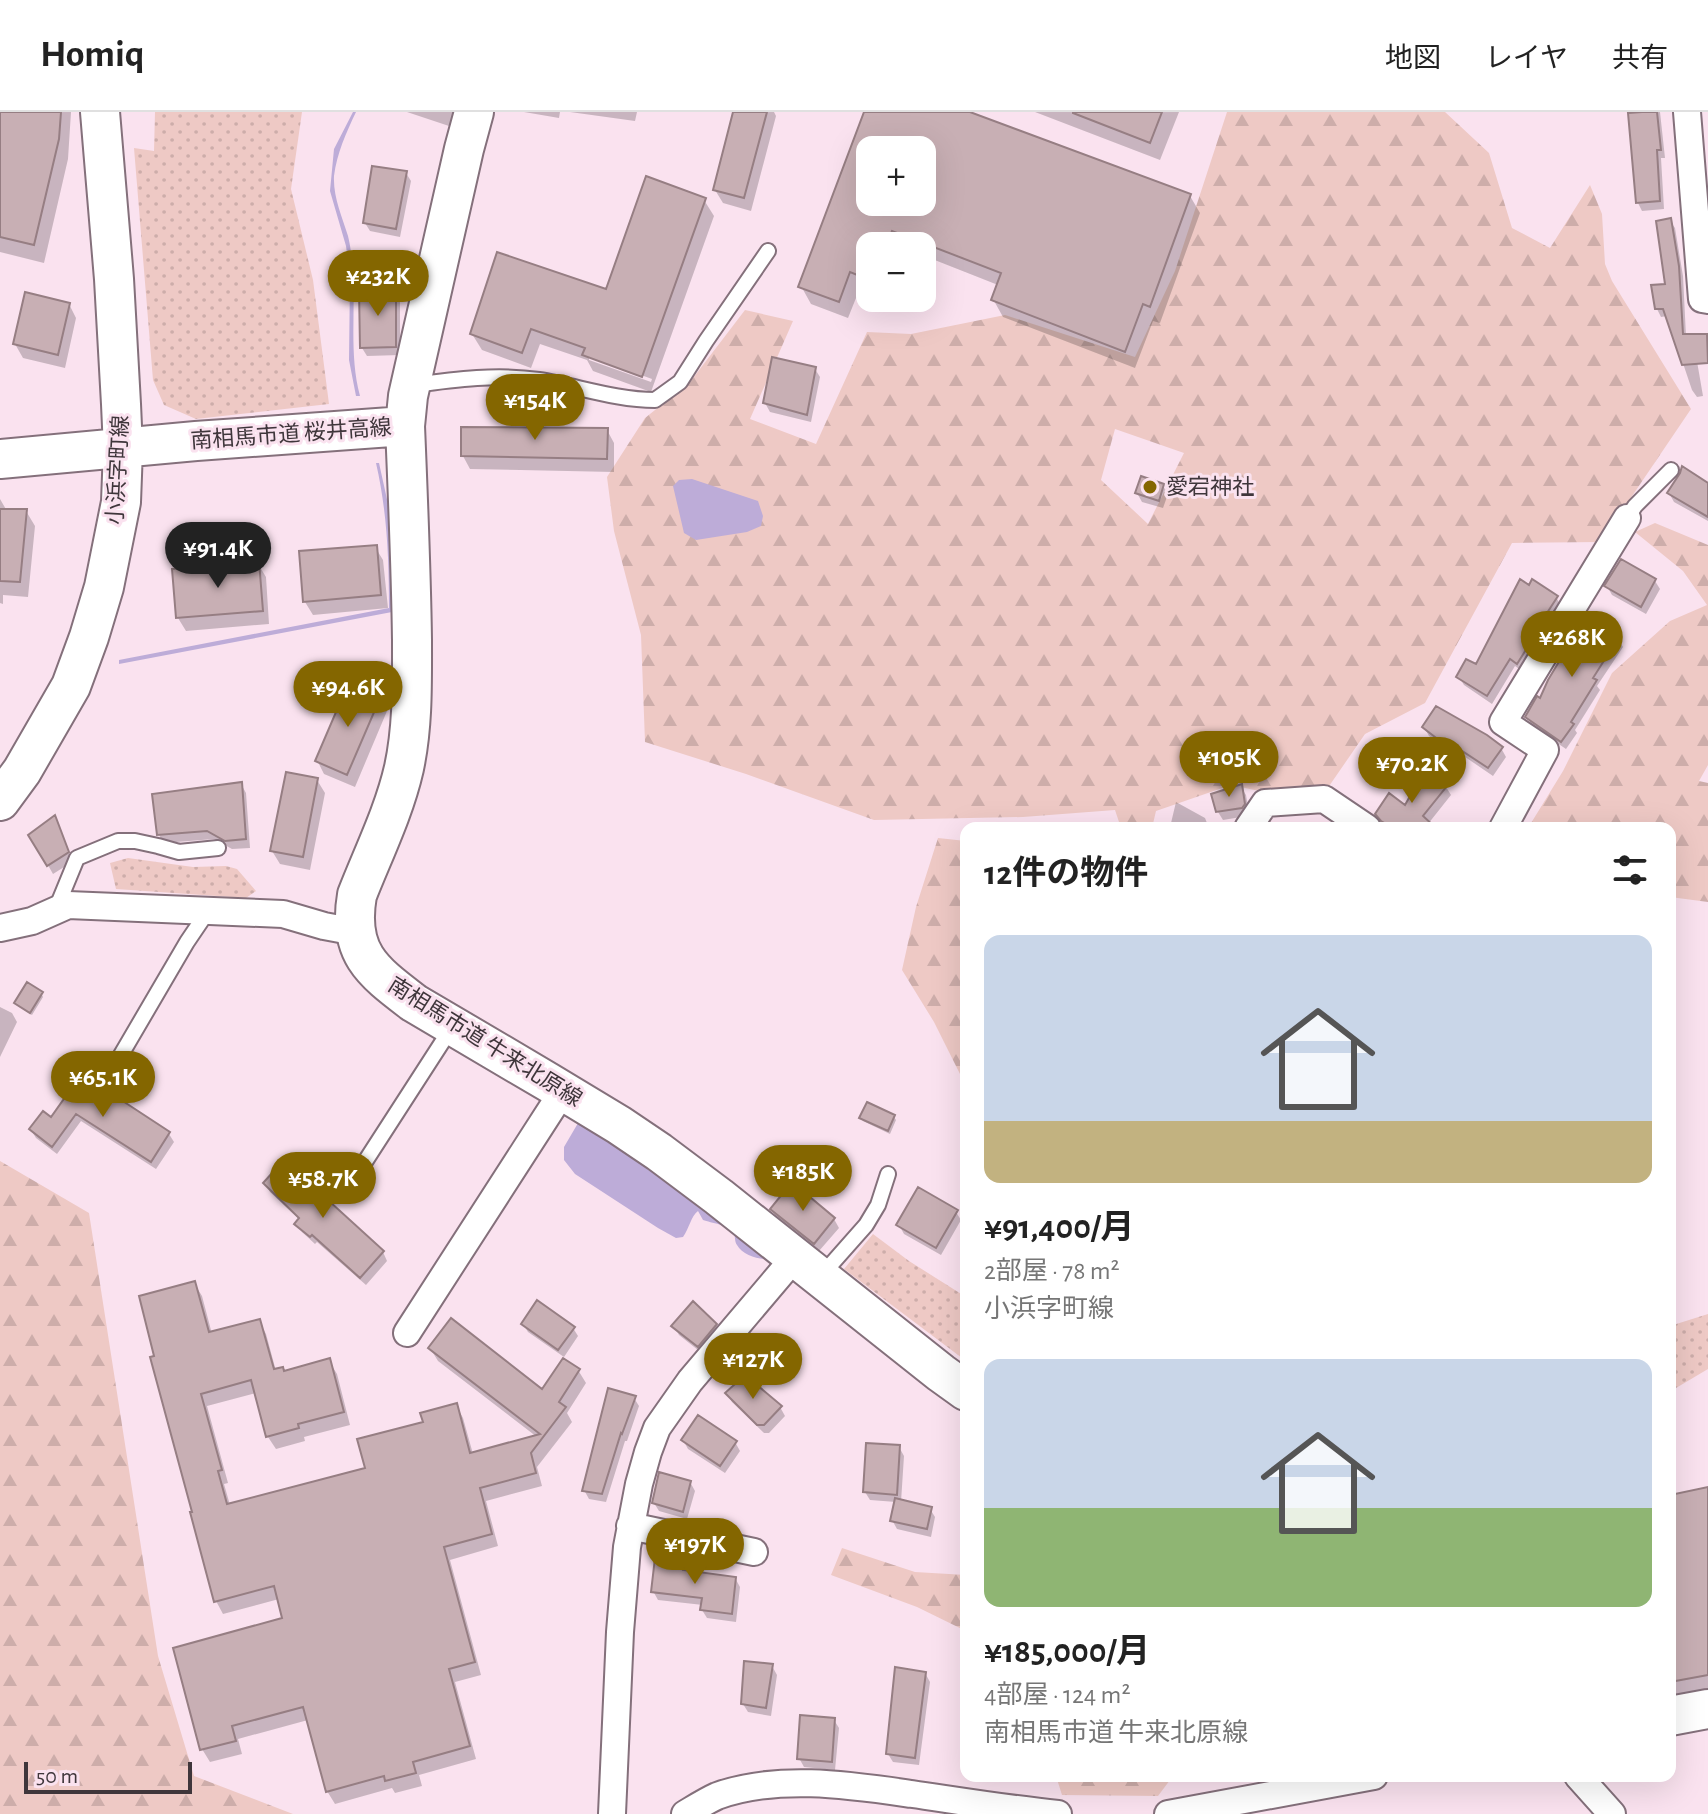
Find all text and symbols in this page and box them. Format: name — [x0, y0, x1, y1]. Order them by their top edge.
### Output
text: Homiq — [40, 36, 145, 74]
text: 地図 — [1385, 45, 1441, 73]
text: レイヤ — [1485, 45, 1568, 73]
text: 共有 — [1612, 45, 1668, 73]
map controls — [856, 136, 936, 312]
button: + — [856, 136, 936, 216]
button: − — [856, 232, 936, 312]
pin: ¥232K — [322, 250, 434, 318]
text: ¥232K — [346, 263, 410, 289]
pin: ¥154K — [479, 374, 591, 442]
text: ¥154K — [504, 387, 566, 413]
street label: 小浜字町線 — [103, 414, 132, 526]
street label: 南相馬市道 桜井高線 — [190, 415, 392, 452]
place label: 愛宕神社 — [1166, 475, 1254, 498]
marker: 愛宕神社 — [1141, 478, 1159, 496]
pin: ¥91.4K — [153, 522, 283, 590]
text: ¥91.4K — [183, 535, 253, 561]
pin: ¥268K — [1516, 611, 1628, 679]
text: ¥268K — [1539, 624, 1605, 650]
pin: ¥94.6K — [283, 661, 413, 729]
text: ¥94.6K — [311, 674, 385, 700]
pin: ¥105K — [1173, 731, 1285, 799]
pin: ¥70.2K — [1347, 737, 1477, 805]
text: ¥105K — [1198, 744, 1261, 770]
text: ¥70.2K — [1376, 750, 1448, 776]
icon: filters — [1608, 848, 1652, 892]
text: 12件の物件 — [984, 857, 1148, 891]
street label: 南相馬市道 牛来北原線 — [384, 973, 586, 1111]
icon: home — [1246, 987, 1390, 1131]
pin: ¥65.1K — [38, 1051, 168, 1119]
text: ¥65.1K — [69, 1064, 137, 1090]
pin: ¥185K — [747, 1145, 859, 1213]
pin: ¥58.7K — [258, 1152, 388, 1220]
text: ¥185K — [772, 1158, 834, 1184]
text: ¥58.7K — [288, 1165, 358, 1191]
text: ¥91,400/月 — [984, 1211, 1135, 1245]
text: 2部屋 · 78 m² — [984, 1258, 1120, 1284]
text: 小浜字町線 — [984, 1296, 1114, 1322]
pin: ¥127K — [697, 1333, 809, 1401]
text: ¥127K — [722, 1346, 784, 1372]
icon: home — [1246, 1411, 1390, 1555]
pin: ¥197K — [639, 1518, 751, 1586]
text: ¥197K — [664, 1531, 726, 1557]
text: ¥185,000/月 — [984, 1635, 1150, 1669]
text: 4部屋 · 124 m² — [984, 1682, 1130, 1708]
text: 南相馬市道 牛来北原線 — [984, 1720, 1248, 1746]
scale bar — [24, 1758, 192, 1794]
text: 50 m — [36, 1765, 78, 1787]

